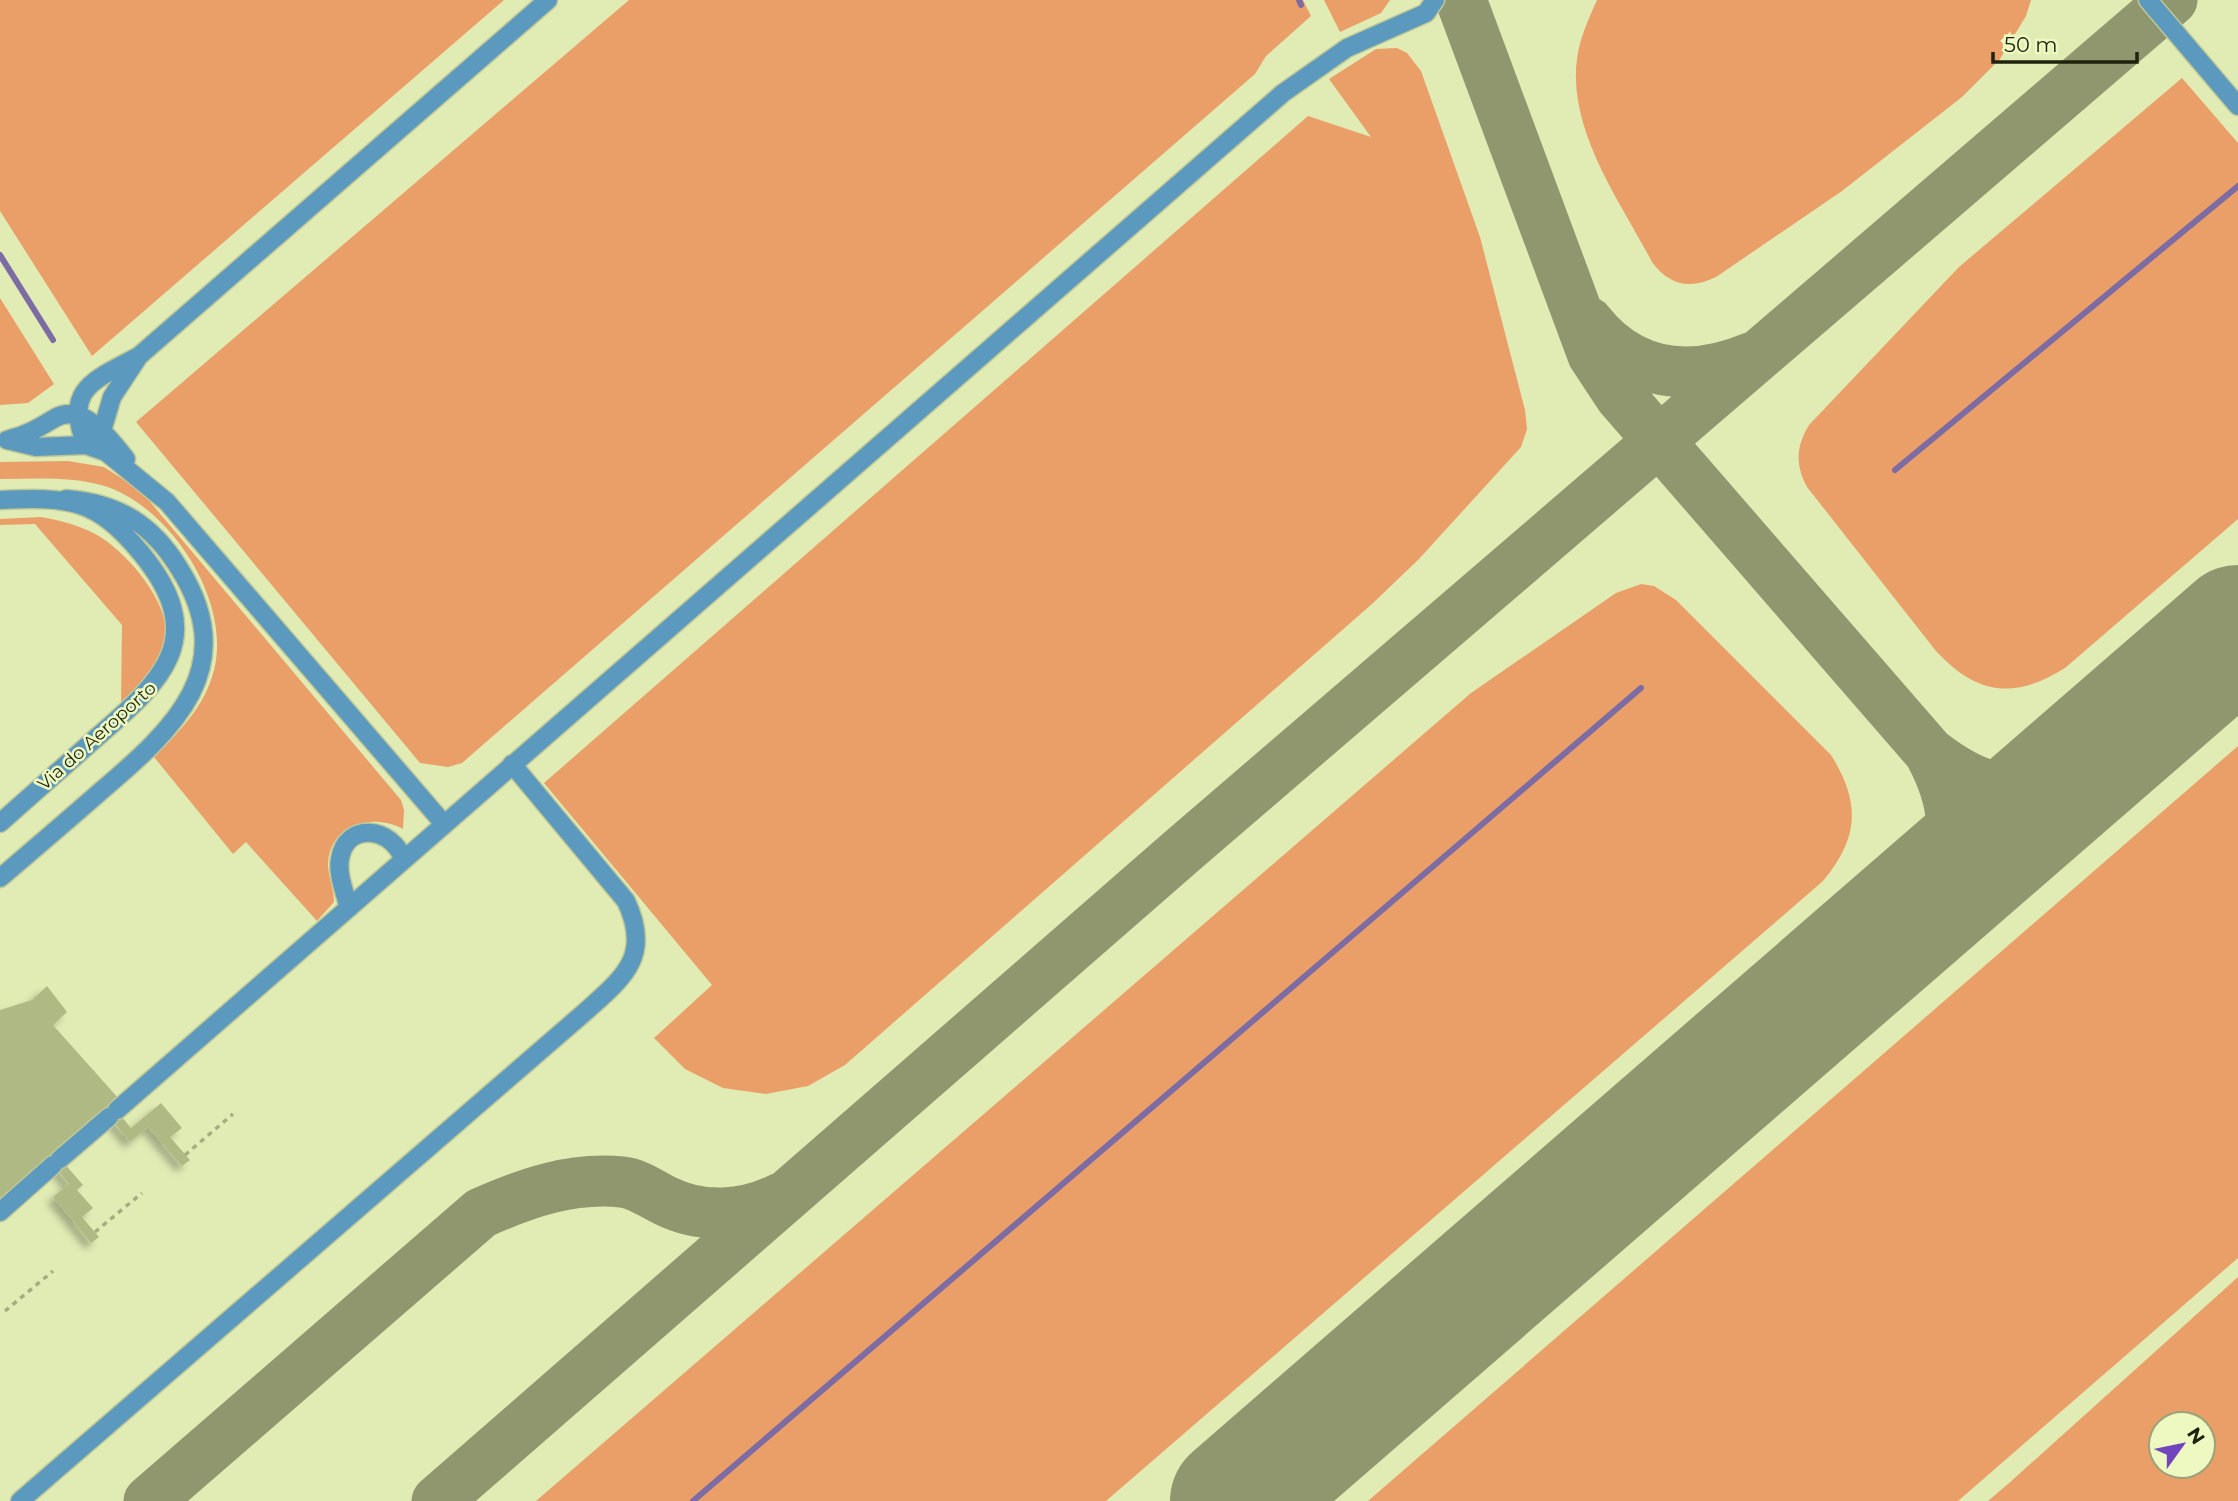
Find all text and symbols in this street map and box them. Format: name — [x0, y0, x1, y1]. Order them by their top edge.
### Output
scale bar — [1993, 21, 2136, 65]
text: 50 m — [2004, 32, 2058, 57]
street label: Via do Aeroporto — [33, 677, 161, 795]
north arrow — [2147, 1410, 2217, 1480]
text: N — [2182, 1423, 2210, 1449]

